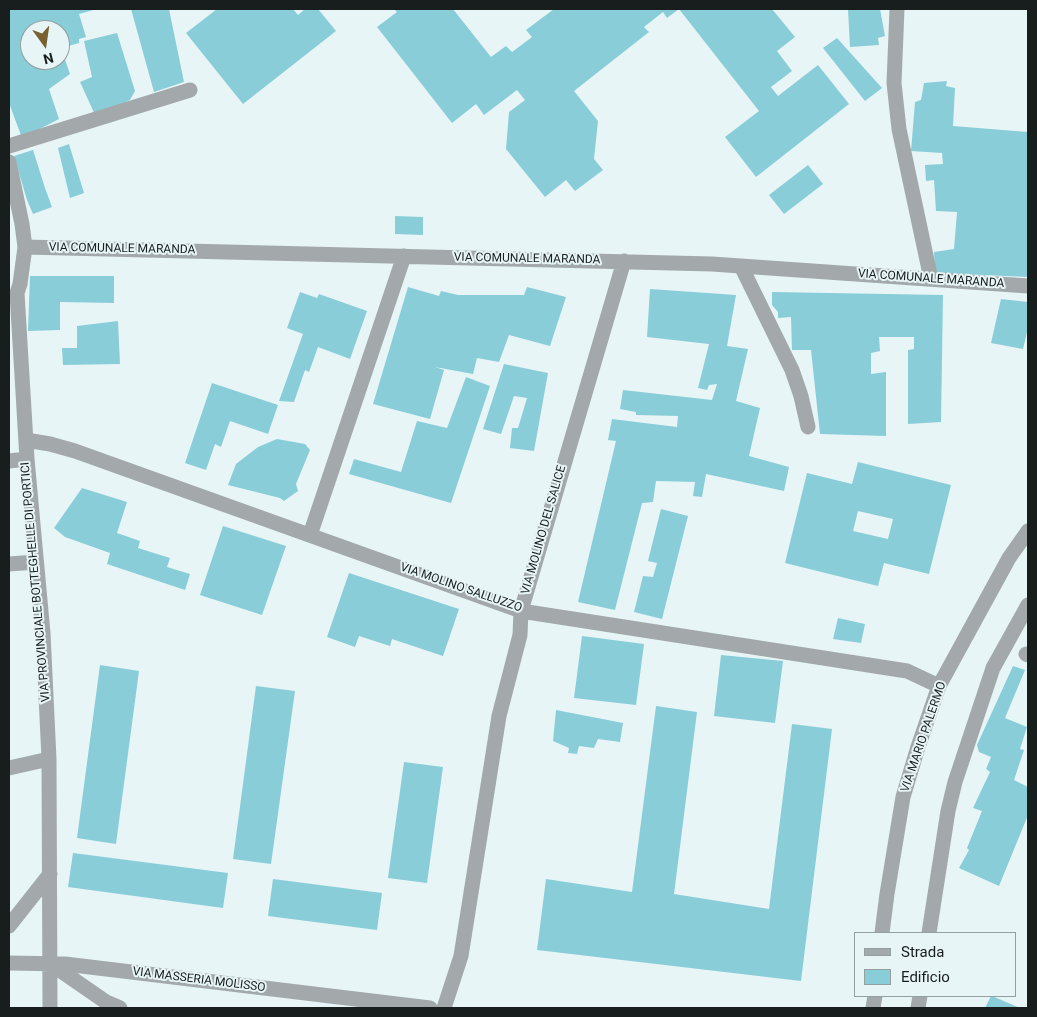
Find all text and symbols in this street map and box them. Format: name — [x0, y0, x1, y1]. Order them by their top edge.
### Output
north arrow — [20, 20, 70, 70]
text: N — [42, 50, 55, 68]
street label: VIA COMUNALE MARANDA — [49, 241, 195, 257]
street label: VIA COMUNALE MARANDA — [454, 251, 600, 267]
street label: VIA COMUNALE MARANDA — [857, 267, 1005, 291]
street label: VIA PROVINCIALE BOTTEGHELLE DI PORTICI — [18, 461, 54, 703]
street label: VIA MOLINO DEL SALICE — [519, 464, 569, 596]
street label: VIA MOLINO SALLUZZO — [398, 560, 524, 616]
street label: VIA MARIO PALERMO — [898, 680, 950, 794]
legend — [854, 932, 1017, 997]
text: Strada — [901, 943, 944, 961]
street label: VIA MASSERIA MOLISSO — [132, 965, 266, 995]
text: Edificio — [901, 968, 950, 986]

